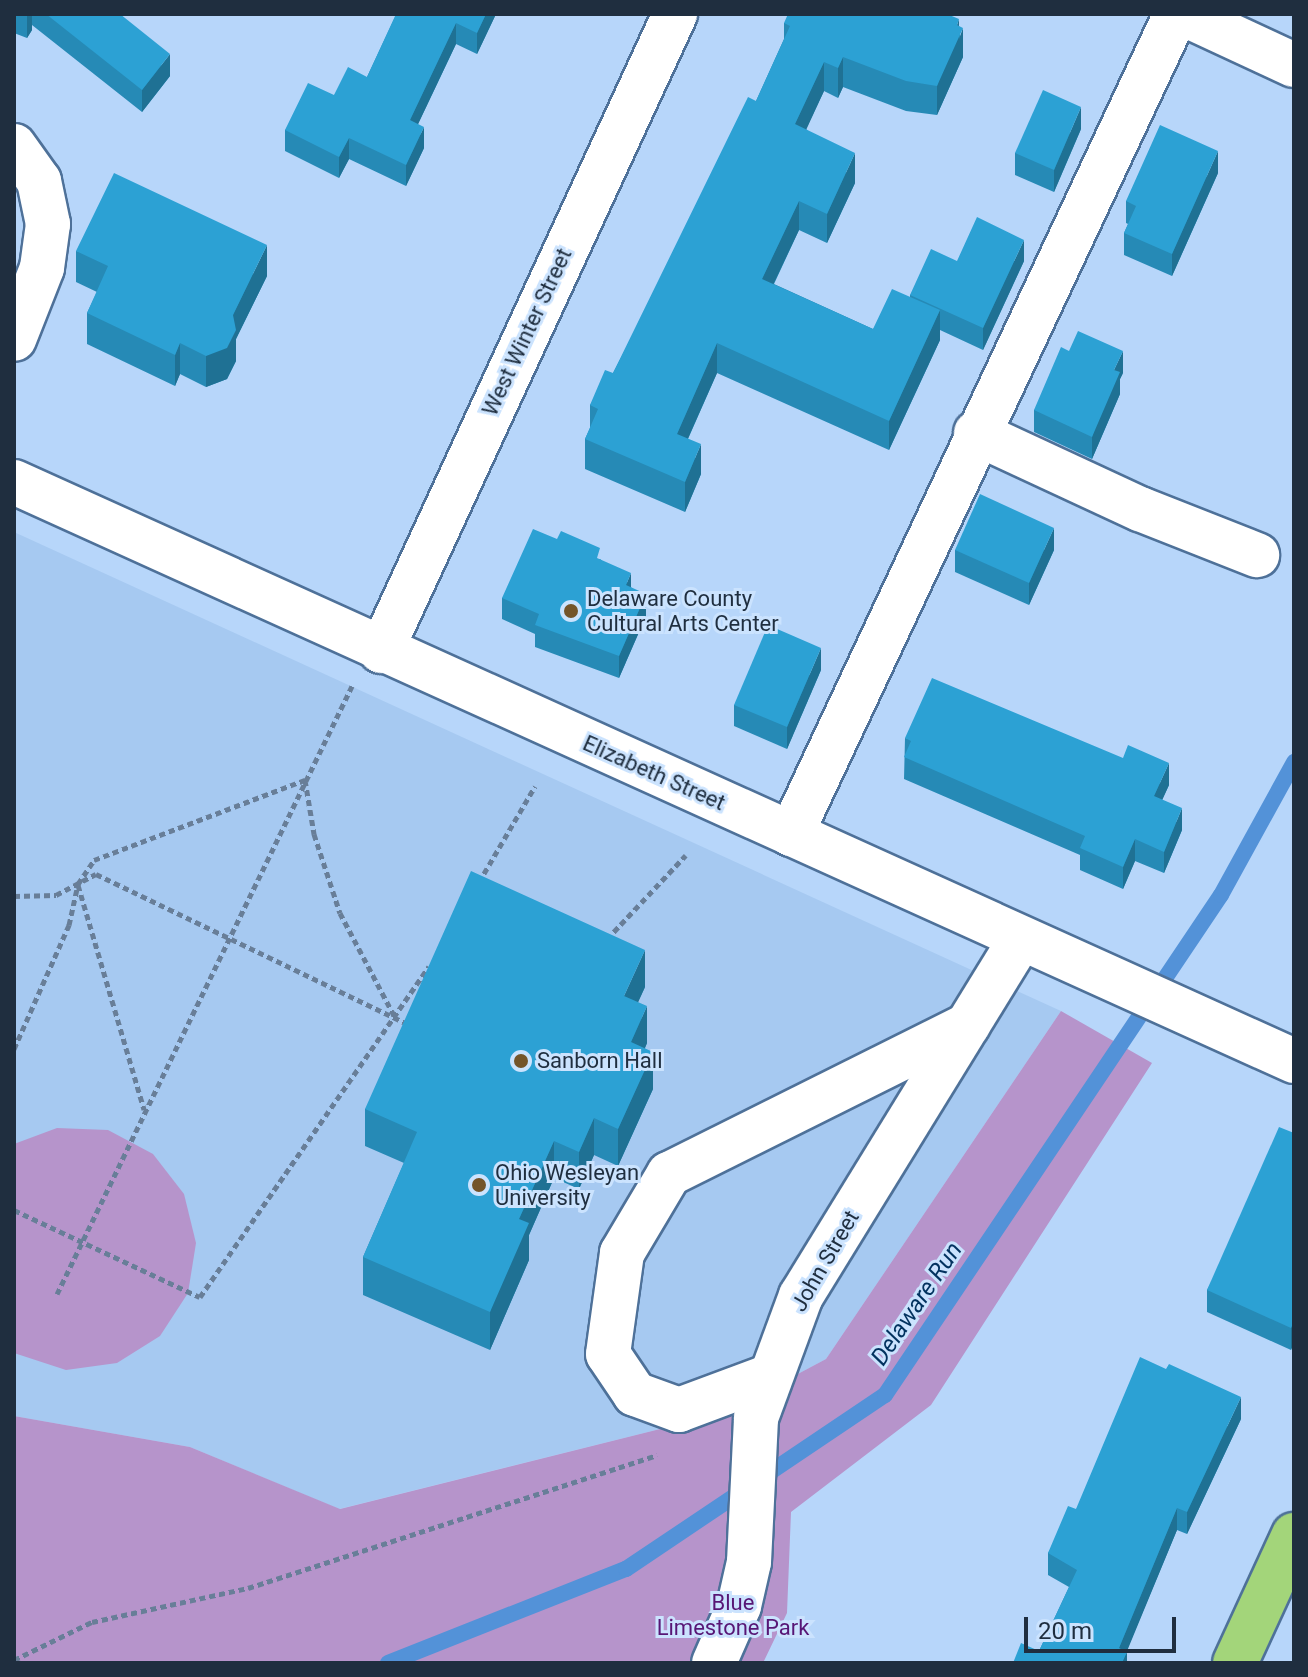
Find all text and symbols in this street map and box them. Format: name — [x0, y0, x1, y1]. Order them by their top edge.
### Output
street label: West Winter Street — [477, 244, 577, 420]
place label: Delaware County Cultural Arts Center — [587, 585, 779, 636]
marker: Delaware County Cultural Arts Center — [562, 602, 580, 620]
street label: Elizabeth Street — [579, 730, 729, 816]
place label: Sanborn Hall — [537, 1048, 663, 1074]
marker: Sanborn Hall — [512, 1052, 530, 1070]
place label: Ohio Wesleyan University — [495, 1159, 639, 1210]
marker: Ohio Wesleyan University — [470, 1176, 488, 1194]
street label: John Street — [785, 1206, 865, 1316]
water label: Delaware Run — [865, 1237, 969, 1371]
park label: Blue Limestone Park — [657, 1589, 809, 1640]
scale bar — [1028, 1601, 1180, 1651]
text: 20 m — [1038, 1617, 1092, 1645]

